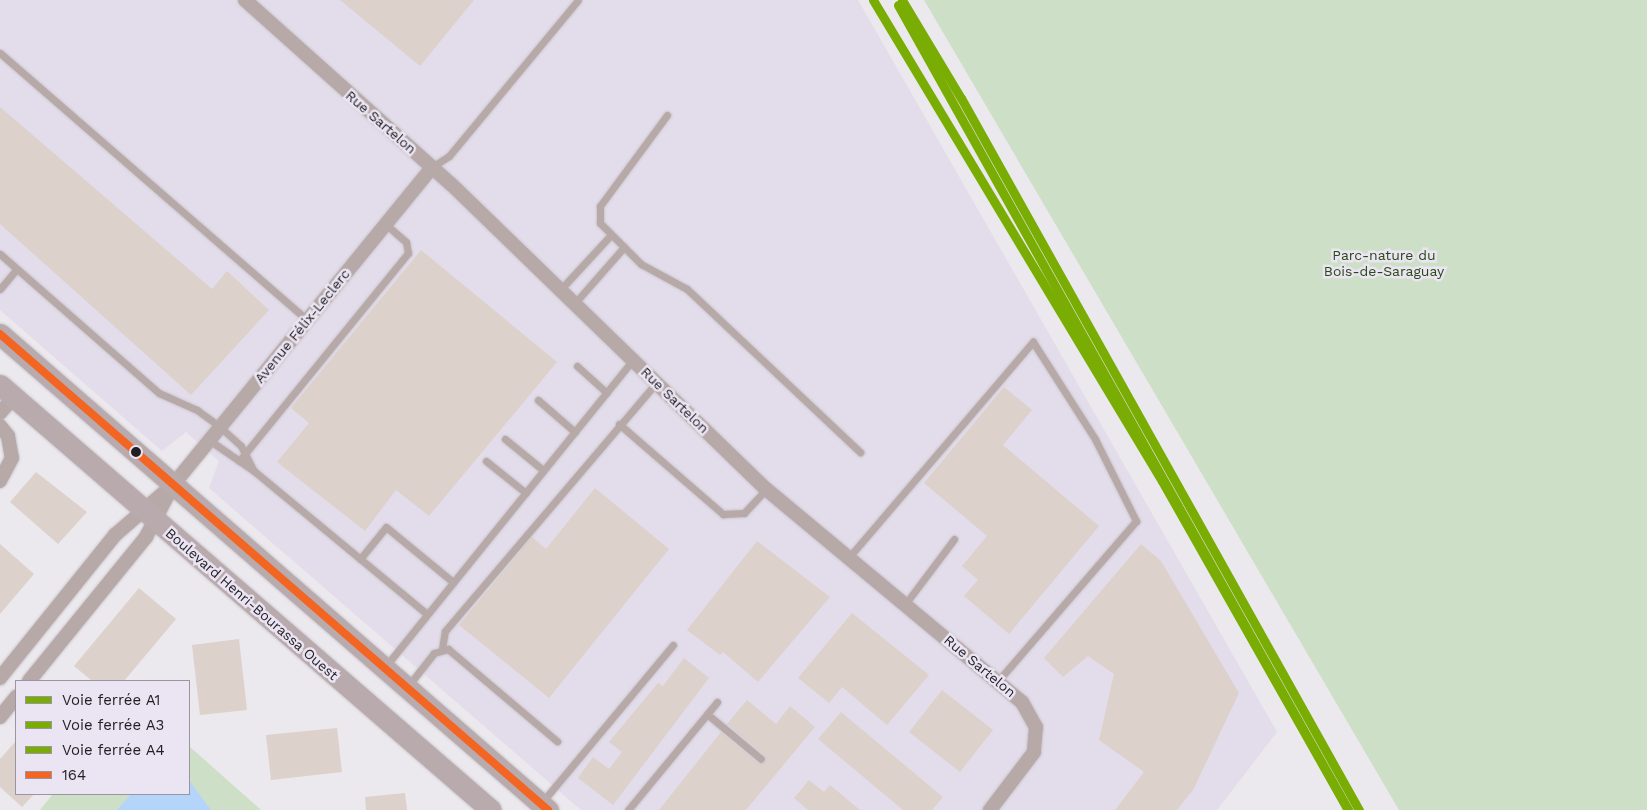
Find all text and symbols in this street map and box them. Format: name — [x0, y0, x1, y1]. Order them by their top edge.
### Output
street label: Rue Sartelon — [342, 87, 420, 157]
park label: Parc-nature du Bois-de-Saraguay — [1324, 247, 1444, 280]
street label: Avenue Félix-Leclerc — [251, 266, 353, 386]
street label: Rue Sartelon — [638, 363, 712, 437]
unlabelled marker — [131, 447, 141, 457]
street label: Boulevard Henri-Bourassa Ouest — [162, 524, 342, 684]
street label: Rue Sartelon — [941, 631, 1019, 701]
legend — [15, 680, 190, 795]
text: Voie ferrée A1 — [62, 691, 160, 709]
text: Voie ferrée A3 — [62, 716, 164, 734]
text: Voie ferrée A4 — [62, 741, 165, 759]
text: 164 — [62, 766, 86, 784]

